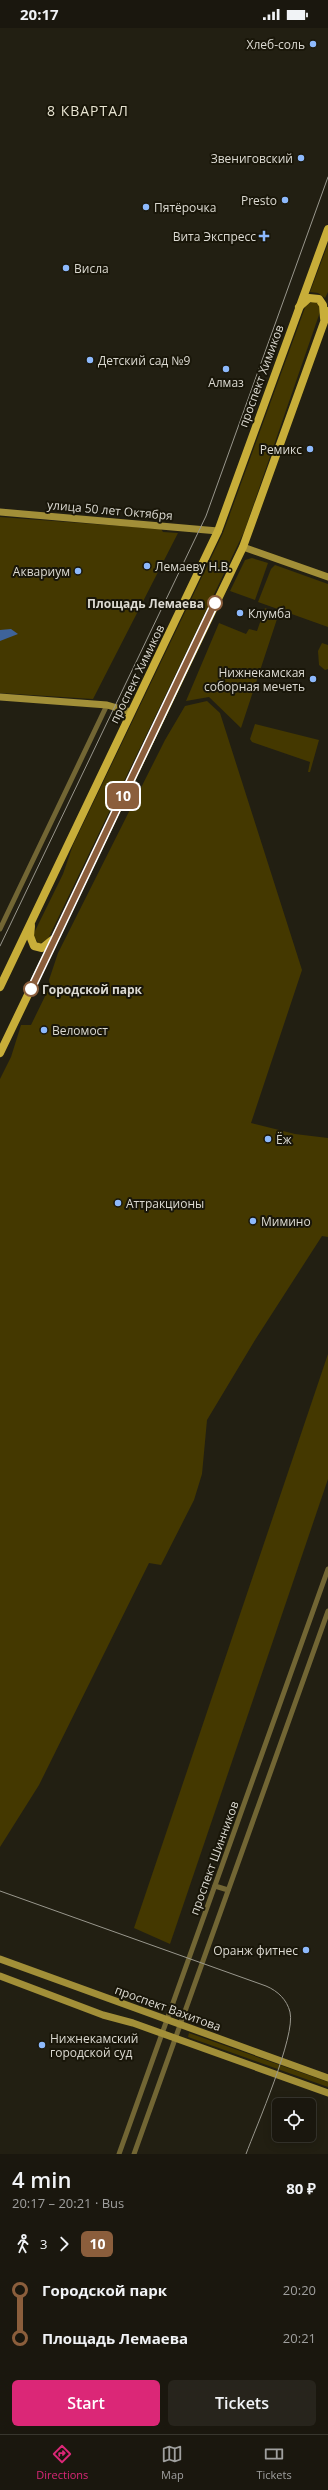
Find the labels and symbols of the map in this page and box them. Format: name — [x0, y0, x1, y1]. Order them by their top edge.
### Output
place label: Хлеб-соль — [247, 36, 305, 53]
marker: Хлеб-соль — [308, 39, 318, 49]
district label: 8 КВАРТАЛ — [47, 101, 129, 120]
place label: Звениговский — [211, 150, 293, 167]
marker: Звениговский — [296, 153, 306, 163]
place label: Presto — [241, 192, 277, 209]
marker: Presto — [280, 195, 290, 205]
place label: Пятёрочка — [154, 199, 216, 216]
marker: Пятёрочка — [141, 202, 151, 212]
place label: Вита Экспресс — [173, 228, 256, 245]
marker: Вита Экспресс — [259, 231, 269, 241]
place label: Висла — [74, 260, 109, 277]
marker: Висла — [61, 263, 71, 273]
street label: проспект Химиков — [235, 322, 288, 430]
place label: Детский сад №9 — [98, 352, 191, 369]
marker: Детский сад №9 — [85, 355, 95, 365]
marker: Алмаз — [221, 364, 231, 374]
place label: Алмаз — [208, 374, 244, 391]
place label: Ремикс — [260, 441, 302, 458]
marker: Ремикс — [305, 444, 315, 454]
street label: улица 50 лет Октября — [47, 496, 173, 524]
place label: Лемаеву Н.В. — [155, 558, 231, 575]
marker: Лемаеву Н.В. — [142, 561, 152, 571]
place label: Аквариум — [13, 563, 70, 580]
marker: Аквариум — [73, 566, 83, 576]
place label: Площадь Лемаева — [87, 595, 204, 612]
marker: Площадь Лемаева — [207, 595, 223, 611]
place label: Клумба — [248, 605, 291, 622]
marker: Клумба — [235, 608, 245, 618]
street label: проспект Химиков — [106, 622, 168, 726]
place label: Нижнекамская соборная мечеть — [204, 664, 305, 695]
marker: Нижнекамская соборная мечеть — [308, 674, 318, 684]
line badge: 10 — [105, 783, 141, 809]
marker: Городской парк — [23, 981, 39, 997]
place label: Городской парк — [42, 981, 143, 998]
place label: Веломост — [52, 1022, 108, 1039]
marker: Веломост — [39, 1025, 49, 1035]
place label: Ёж — [276, 1131, 292, 1148]
marker: Ёж — [263, 1134, 273, 1144]
place label: Аттракционы — [126, 1195, 204, 1212]
marker: Аттракционы — [113, 1198, 123, 1208]
place label: Мимино — [261, 1213, 311, 1230]
marker: Мимино — [248, 1216, 258, 1226]
street label: проспект Шинников — [185, 1799, 243, 1917]
place label: Оранж фитнес — [213, 1942, 298, 1959]
marker: Оранж фитнес — [301, 1945, 311, 1955]
street label: проспект Вахитова — [113, 1981, 223, 2035]
place label: Нижнекамский городской суд — [50, 2030, 139, 2061]
marker: Нижнекамский городской суд — [37, 2040, 47, 2050]

